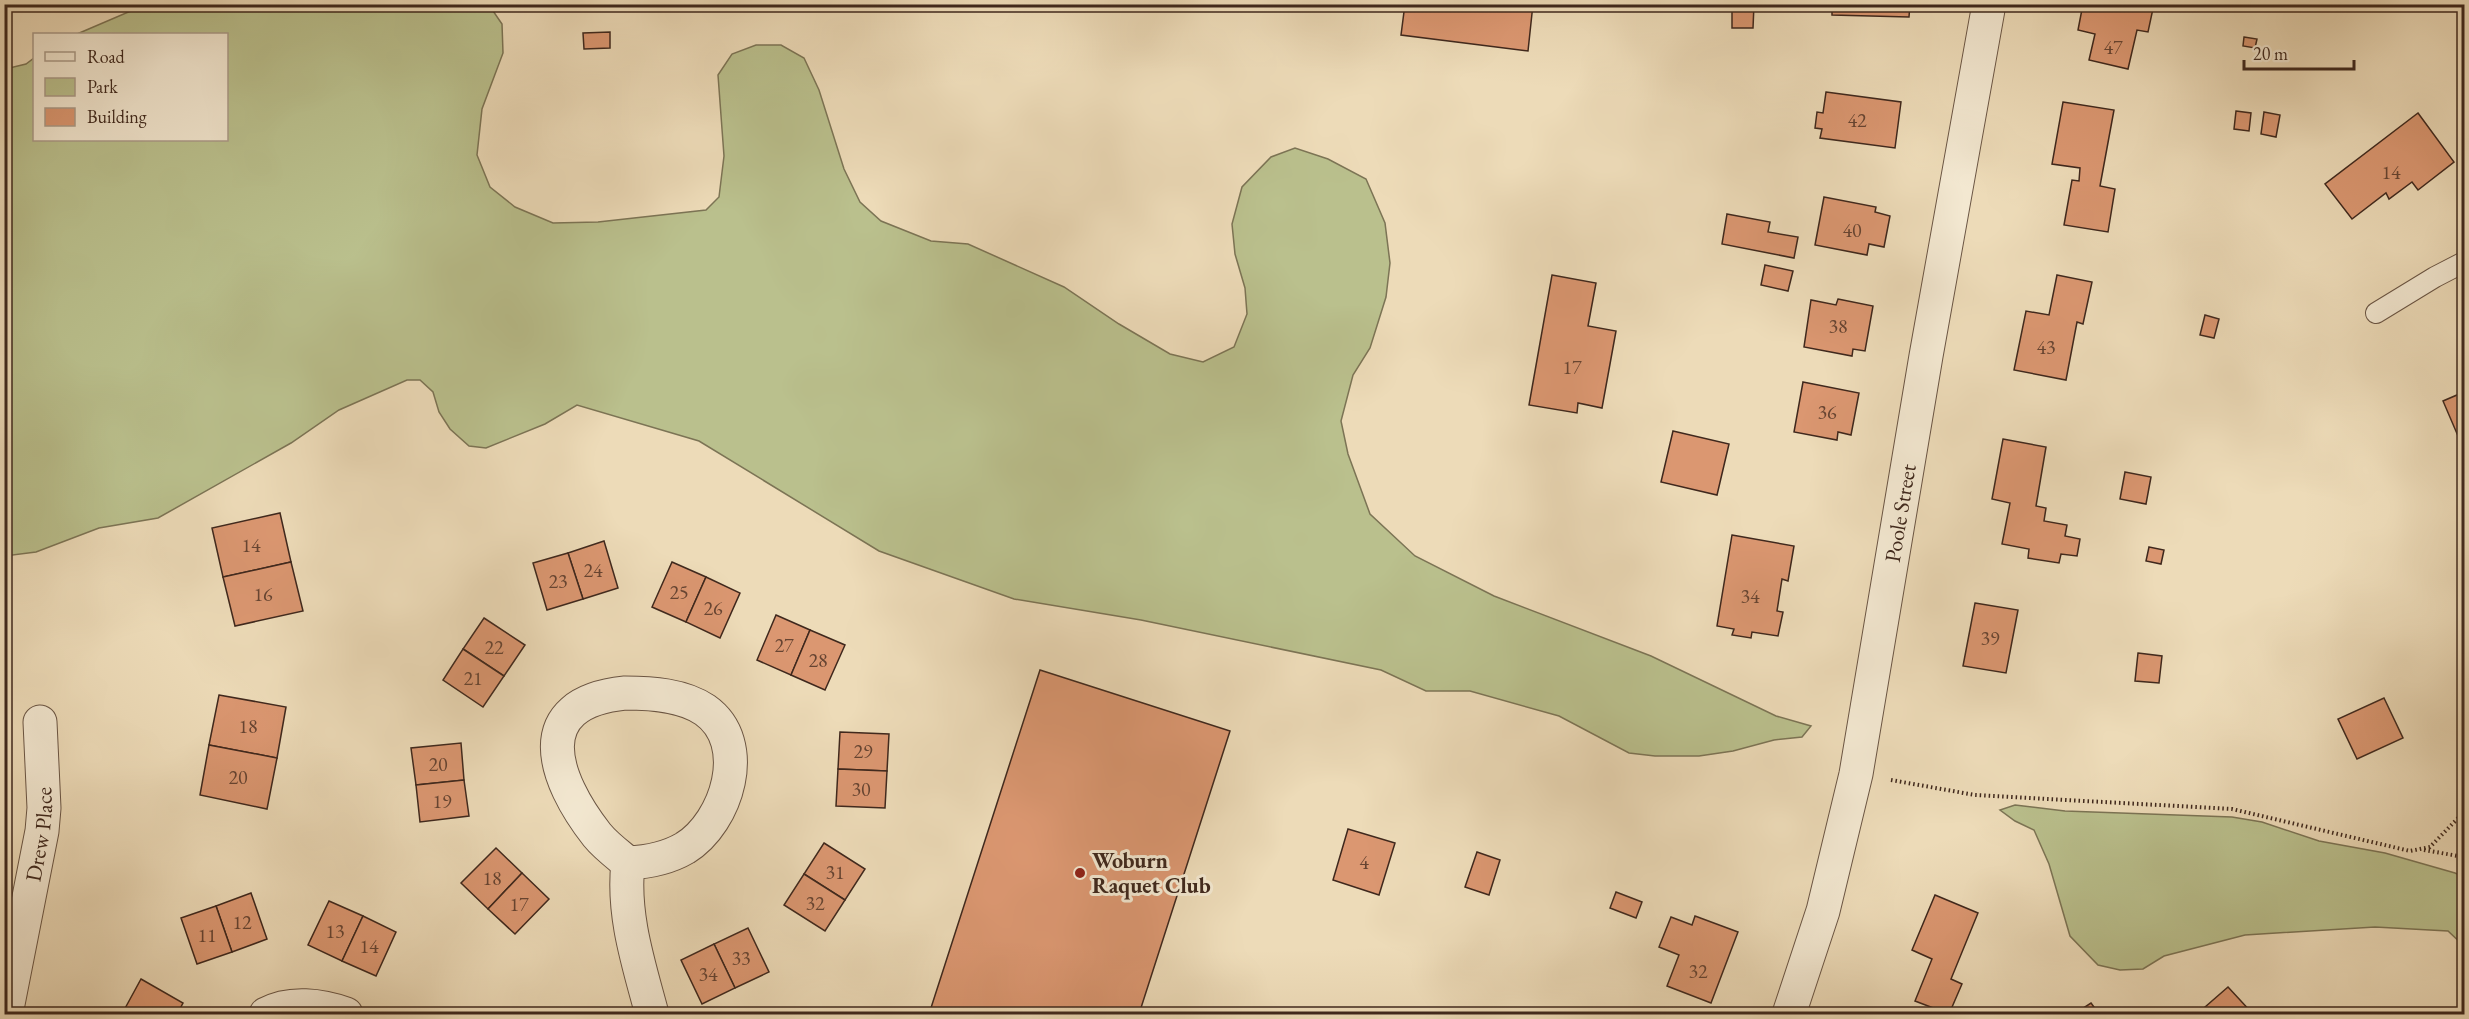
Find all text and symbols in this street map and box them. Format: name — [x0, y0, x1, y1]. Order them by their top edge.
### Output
legend — [33, 33, 228, 141]
scale bar — [2244, 33, 2354, 71]
house number: 47 — [2103, 34, 2123, 60]
text: 20 m — [2253, 42, 2288, 65]
text: Road — [87, 45, 126, 68]
text: Park — [87, 75, 118, 98]
text: Building — [87, 105, 147, 128]
house number: 42 — [1847, 107, 1867, 133]
house number: 14 — [2381, 159, 2401, 185]
house number: 40 — [1842, 217, 1862, 243]
house number: 38 — [1828, 313, 1848, 339]
house number: 43 — [2036, 334, 2056, 360]
house number: 17 — [1562, 354, 1582, 380]
house number: 36 — [1817, 399, 1837, 425]
street label: Poole Street — [1878, 462, 1923, 564]
house number: 14 — [241, 532, 261, 558]
house number: 24 — [583, 557, 603, 583]
house number: 23 — [548, 568, 568, 594]
house number: 25 — [669, 579, 689, 605]
house number: 16 — [253, 581, 273, 607]
house number: 34 — [1740, 583, 1760, 609]
house number: 26 — [703, 595, 723, 621]
house number: 39 — [1980, 625, 2000, 651]
house number: 27 — [774, 632, 794, 658]
house number: 22 — [484, 634, 504, 660]
house number: 28 — [808, 647, 828, 673]
house number: 21 — [463, 665, 483, 691]
house number: 18 — [238, 713, 258, 739]
house number: 29 — [853, 738, 873, 764]
house number: 20 — [428, 751, 448, 777]
house number: 20 — [228, 764, 248, 790]
house number: 30 — [851, 776, 871, 802]
street label: Drew Place — [18, 786, 59, 884]
house number: 19 — [432, 788, 452, 814]
place label: Woburn Raquet Club — [1092, 846, 1211, 900]
house number: 4 — [1359, 849, 1369, 875]
house number: 31 — [825, 859, 845, 885]
house number: 18 — [482, 865, 502, 891]
marker: Woburn Raquet Club — [1073, 866, 1087, 880]
house number: 32 — [805, 890, 825, 916]
house number: 17 — [509, 891, 529, 917]
house number: 12 — [232, 909, 252, 935]
house number: 13 — [325, 918, 345, 944]
house number: 11 — [197, 922, 217, 948]
house number: 14 — [359, 933, 379, 959]
house number: 33 — [731, 945, 751, 971]
house number: 32 — [1688, 958, 1708, 984]
house number: 34 — [698, 961, 718, 987]

